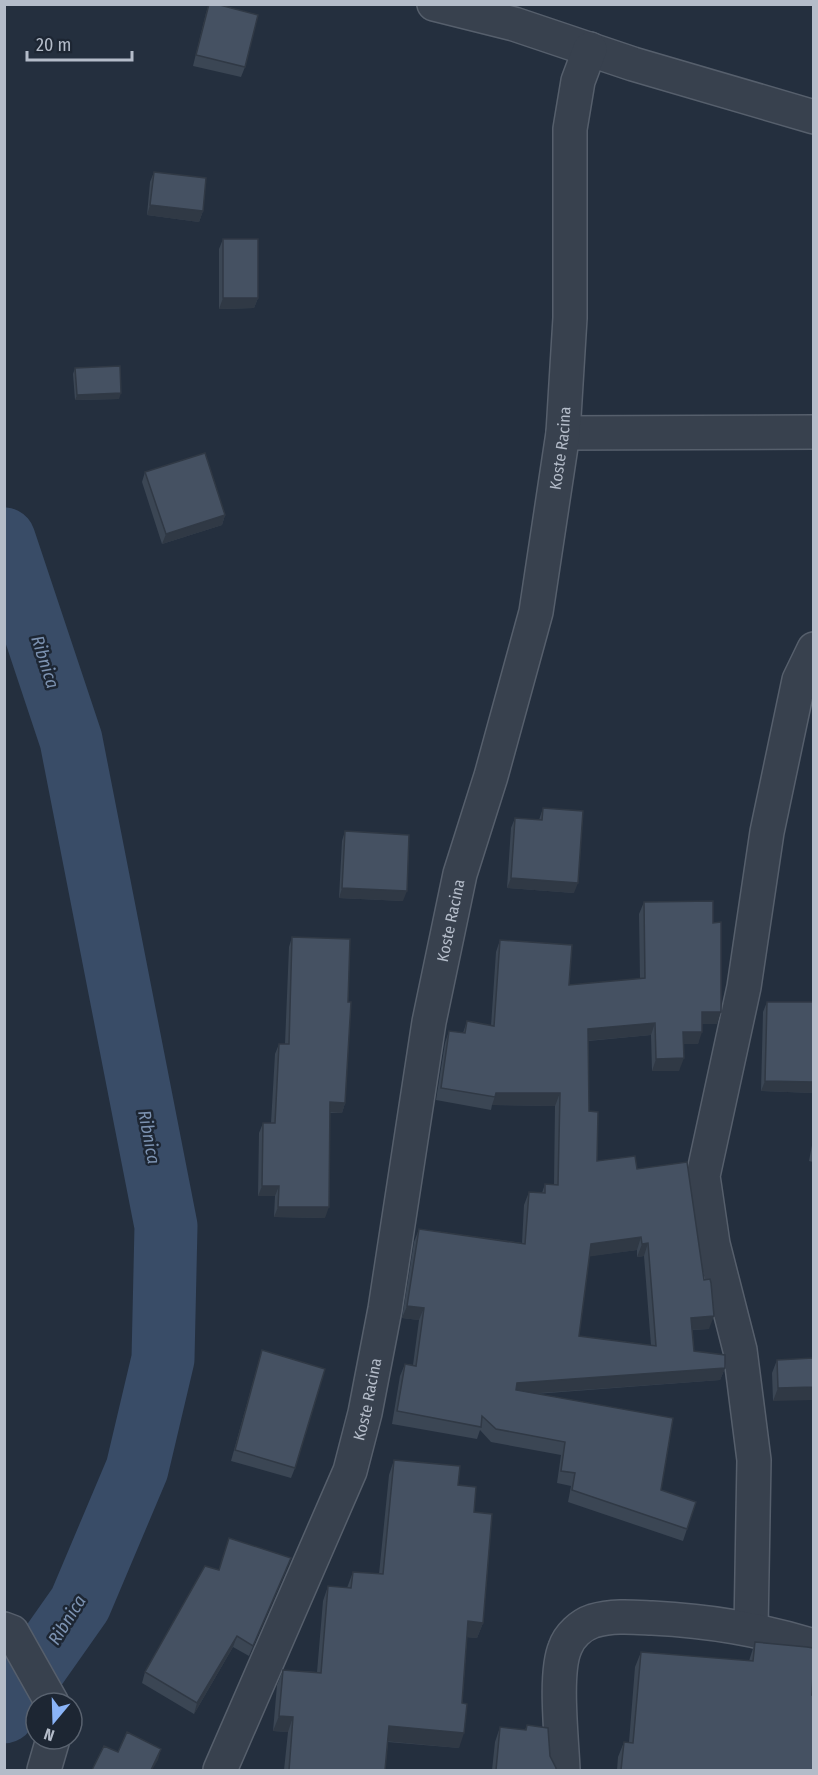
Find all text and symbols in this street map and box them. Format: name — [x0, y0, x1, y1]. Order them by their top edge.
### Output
scale bar — [27, 24, 132, 62]
text: 20 m — [36, 34, 71, 56]
street label: Koste Racina — [545, 406, 574, 491]
water label: Ribnica — [26, 633, 64, 691]
street label: Koste Racina — [432, 877, 468, 963]
water label: Ribnica — [133, 1108, 165, 1166]
street label: Koste Racina — [349, 1356, 385, 1442]
water label: Ribnica — [43, 1591, 91, 1649]
north arrow — [24, 1691, 84, 1751]
text: N — [42, 1724, 57, 1745]

